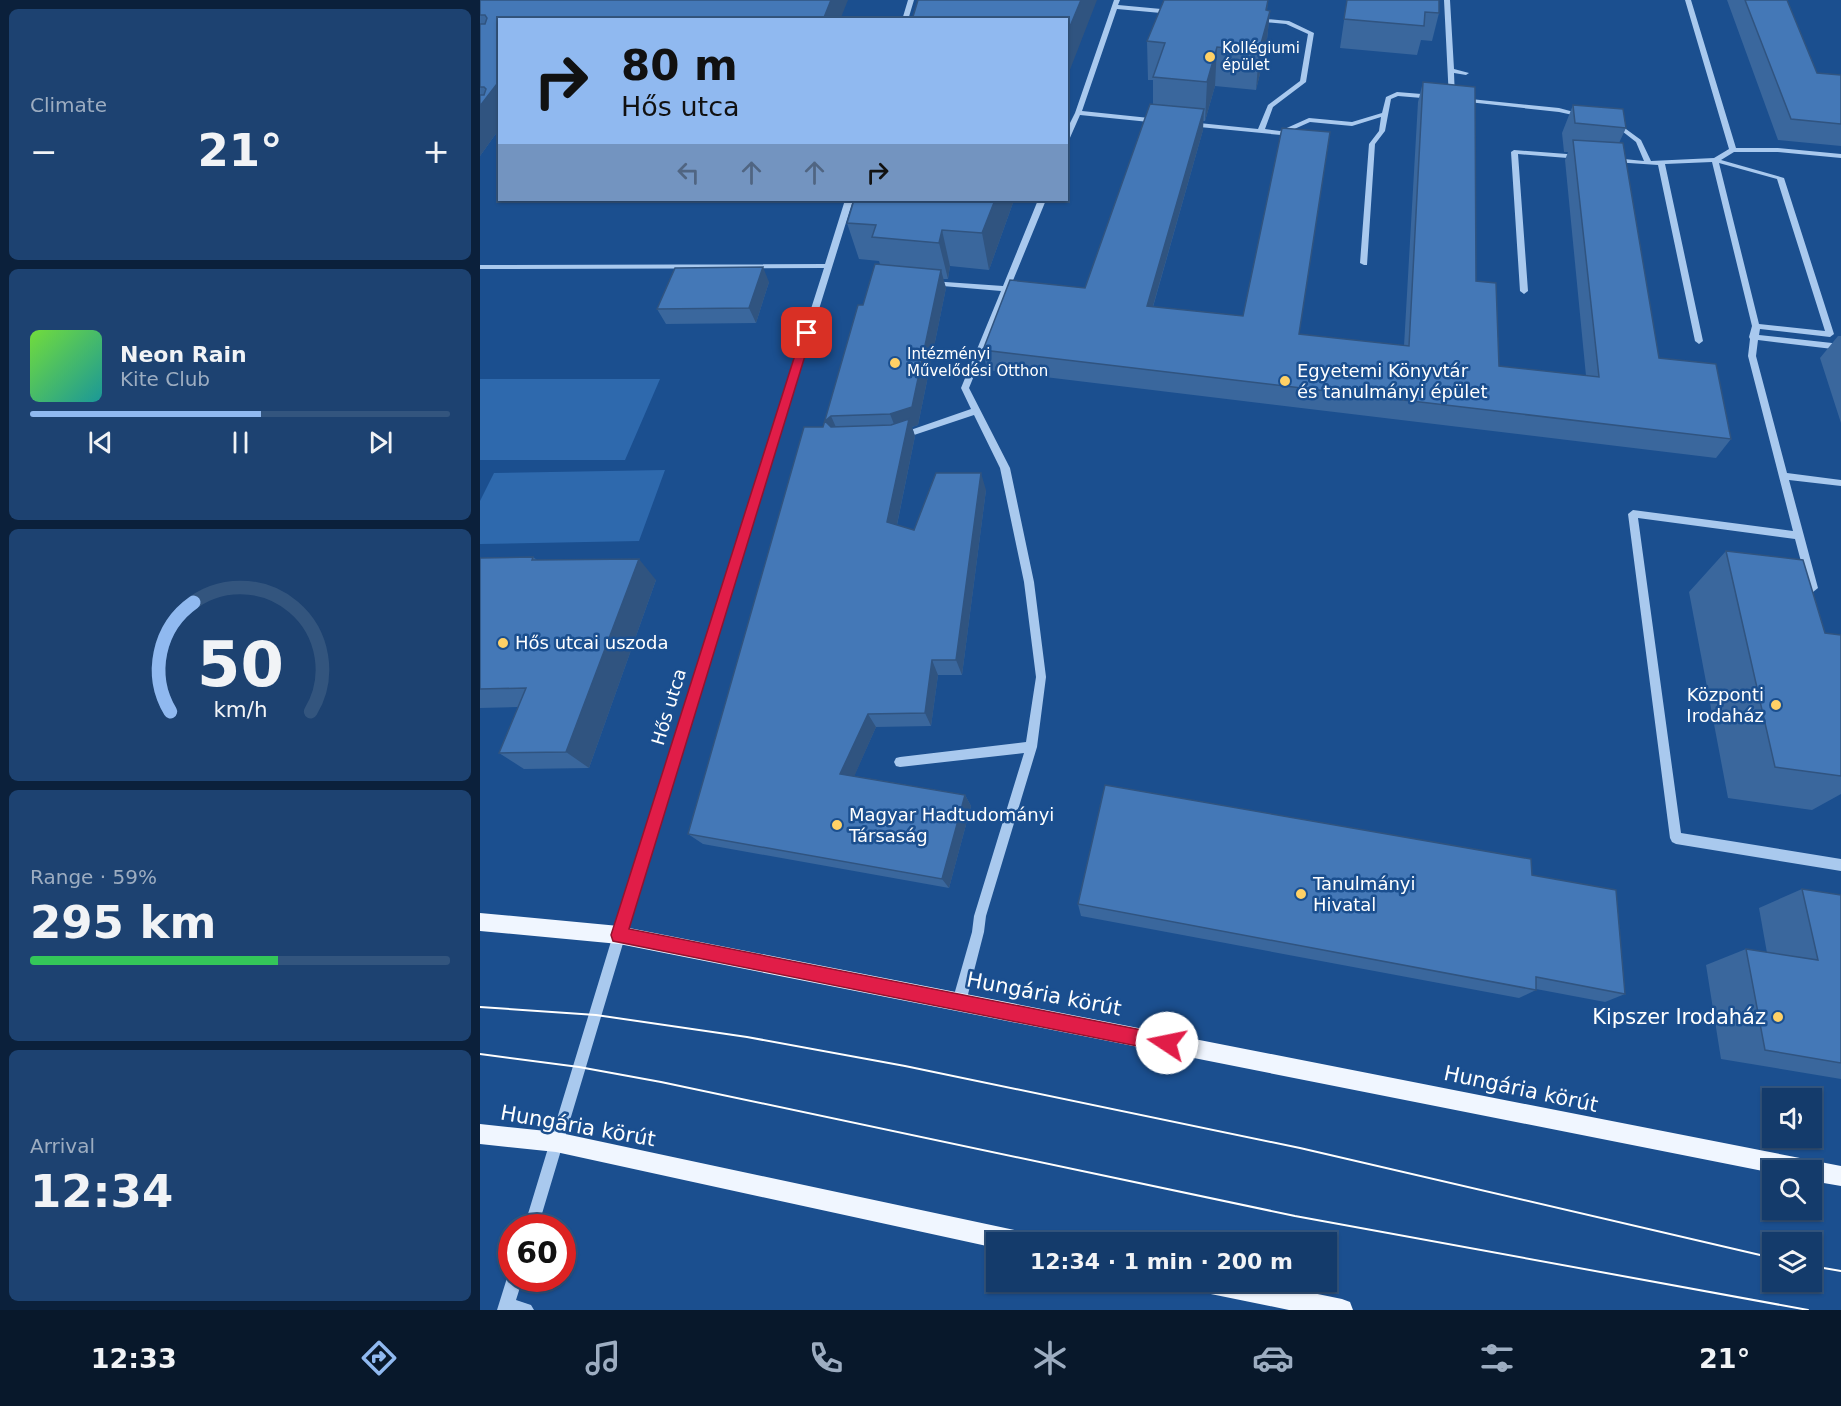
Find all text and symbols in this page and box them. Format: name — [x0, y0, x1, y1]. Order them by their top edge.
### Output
place label: Kollégiumi épület — [1222, 39, 1300, 74]
text: 80 m — [621, 41, 738, 90]
icon: right — [522, 42, 600, 120]
marker: Kollégiumi épület — [1203, 50, 1217, 64]
text: Hős utca — [621, 91, 740, 122]
text: Climate — [30, 93, 107, 117]
text: 21° — [197, 124, 283, 177]
text: − — [30, 132, 58, 171]
text: + — [422, 132, 450, 171]
icon: left — [672, 156, 705, 189]
icon: ahead — [735, 156, 768, 189]
icon: ahead — [798, 156, 831, 189]
icon: right — [861, 156, 894, 189]
pin — [781, 307, 832, 358]
icon: arrive — [790, 316, 823, 349]
text: Neon Rain — [120, 342, 247, 367]
place label: Intézményi Művelődési Otthon — [907, 345, 1048, 380]
marker: Intézményi Művelődési Otthon — [888, 356, 902, 370]
place label: Egyetemi Könyvtár és tanulmányi épület — [1297, 360, 1487, 402]
text: Kite Club — [120, 367, 210, 391]
marker: Egyetemi Könyvtár és tanulmányi épület — [1278, 374, 1292, 388]
icon: previous — [84, 426, 117, 459]
icon: pause — [224, 426, 257, 459]
icon: next — [364, 426, 397, 459]
text: 50 — [197, 628, 283, 701]
place label: Hős utcai uszoda — [515, 632, 668, 653]
marker: Hős utcai uszoda — [496, 636, 510, 650]
street label: Hős utca — [647, 666, 690, 748]
place label: Központi Irodaház — [1686, 684, 1764, 726]
text: km/h — [213, 697, 267, 722]
marker: Központi Irodaház — [1769, 698, 1783, 712]
place label: Magyar Hadtudományi Társaság — [848, 804, 1054, 846]
marker: Magyar Hadtudományi Társaság — [830, 818, 844, 832]
text: Range · 59% — [30, 865, 157, 889]
place label: Tanulmányi Hivatal — [1312, 873, 1416, 915]
marker: Tanulmányi Hivatal — [1294, 887, 1308, 901]
text: 295 km — [30, 896, 216, 949]
street label: Hungária körút — [965, 967, 1123, 1021]
place label: Kipszer Irodaház — [1592, 1005, 1766, 1029]
marker: Kipszer Irodaház — [1771, 1010, 1785, 1024]
position arrow — [1135, 1011, 1199, 1075]
street label: Hungária körút — [1442, 1061, 1600, 1117]
map controls — [1762, 1088, 1822, 1292]
button: sound — [1762, 1088, 1822, 1148]
street label: Hungária körút — [499, 1101, 657, 1151]
text: Arrival — [30, 1134, 95, 1158]
button: search — [1762, 1160, 1822, 1220]
text: 12:34 — [30, 1165, 173, 1218]
speed limit sign: 60 — [498, 1214, 576, 1292]
button: layers — [1762, 1232, 1822, 1292]
text: 12:34 · 1 min · 200 m — [1030, 1249, 1293, 1274]
icon: directions — [358, 1337, 400, 1379]
icon: music — [582, 1337, 624, 1379]
icon: phone — [805, 1337, 847, 1379]
icon: climate — [1029, 1337, 1071, 1379]
icon: car — [1252, 1337, 1294, 1379]
icon: filters — [1476, 1337, 1518, 1379]
text: 12:33 — [91, 1343, 177, 1374]
text: 21° — [1699, 1343, 1750, 1374]

